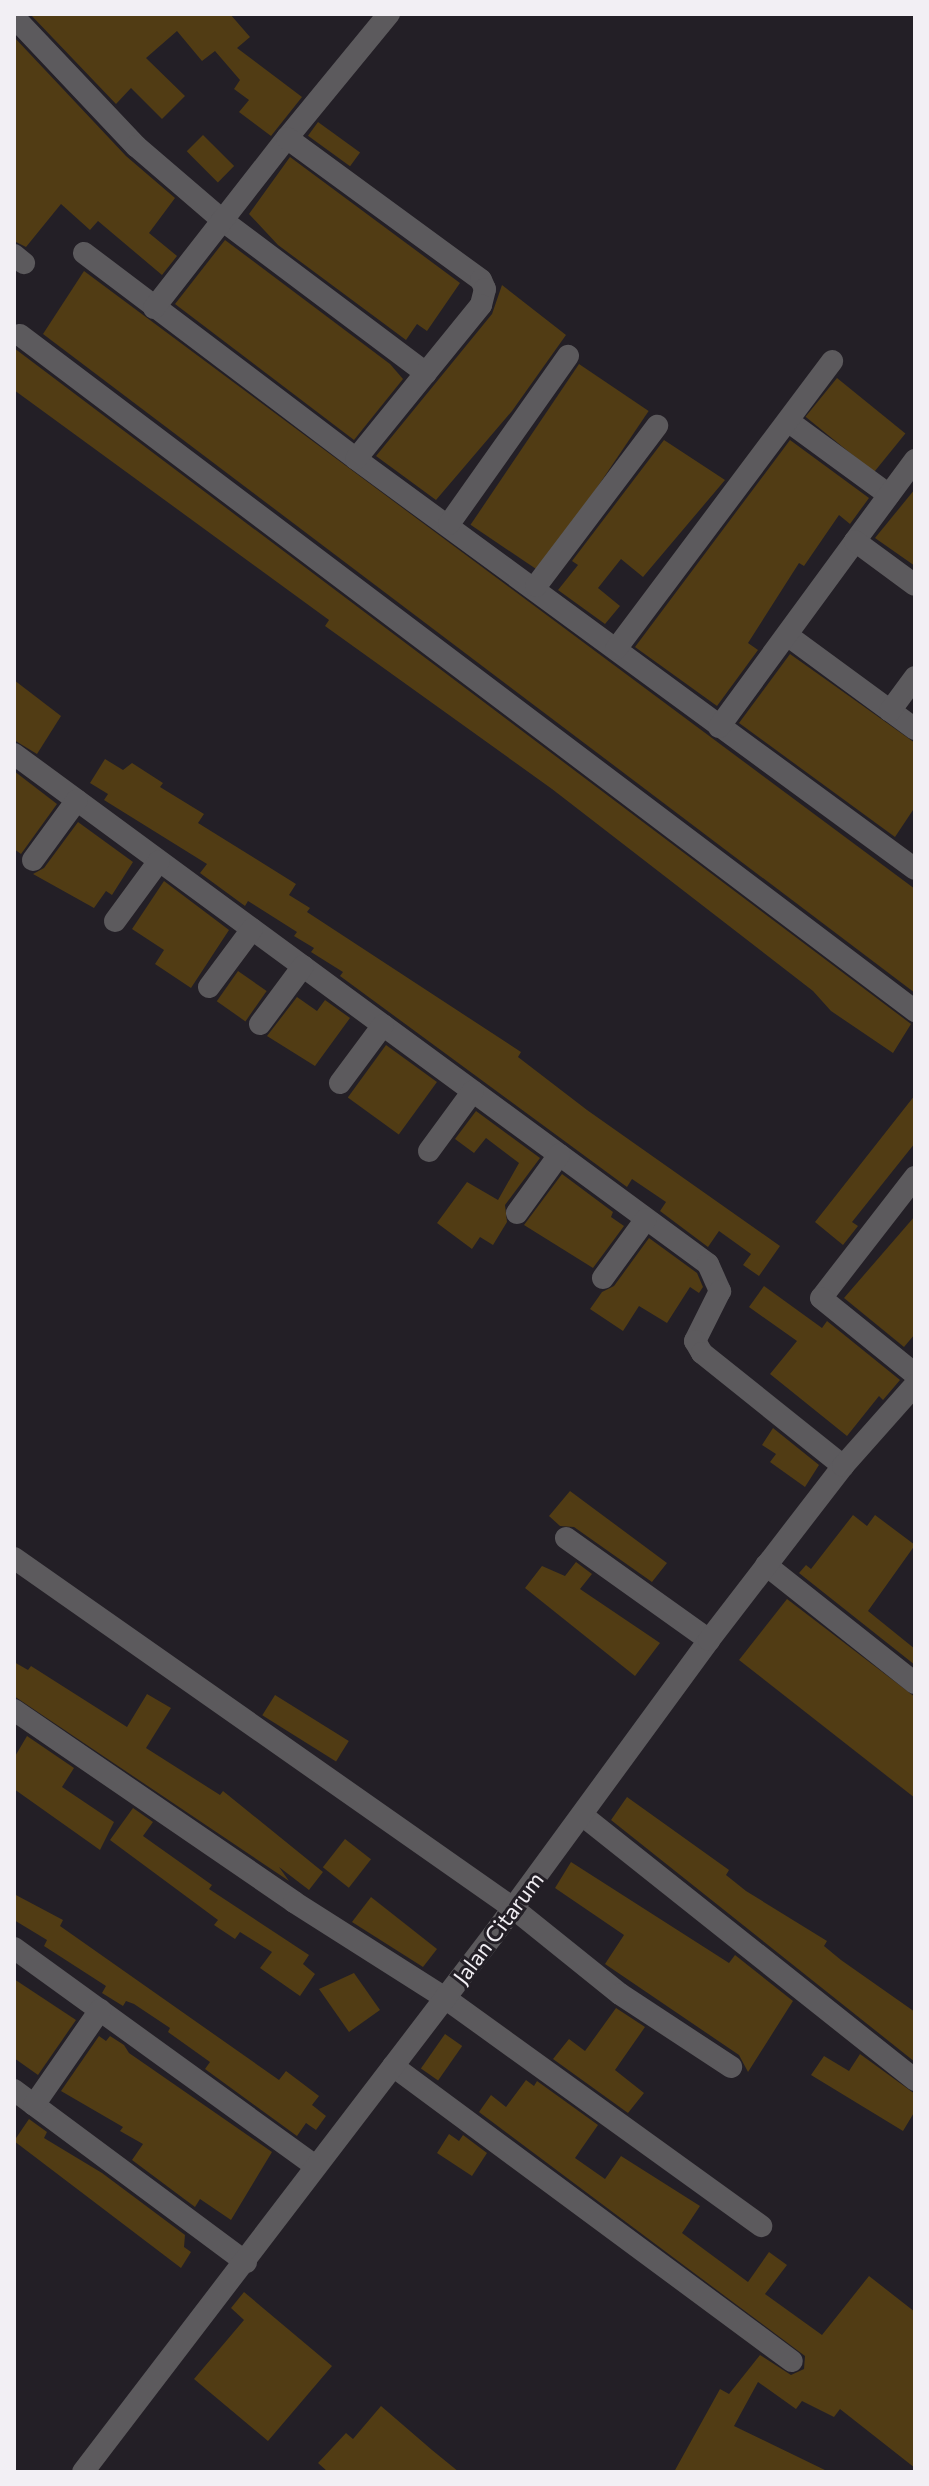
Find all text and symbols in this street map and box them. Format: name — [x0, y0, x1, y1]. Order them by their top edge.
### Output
street label: Jalan Citarum — [447, 1867, 549, 1989]

